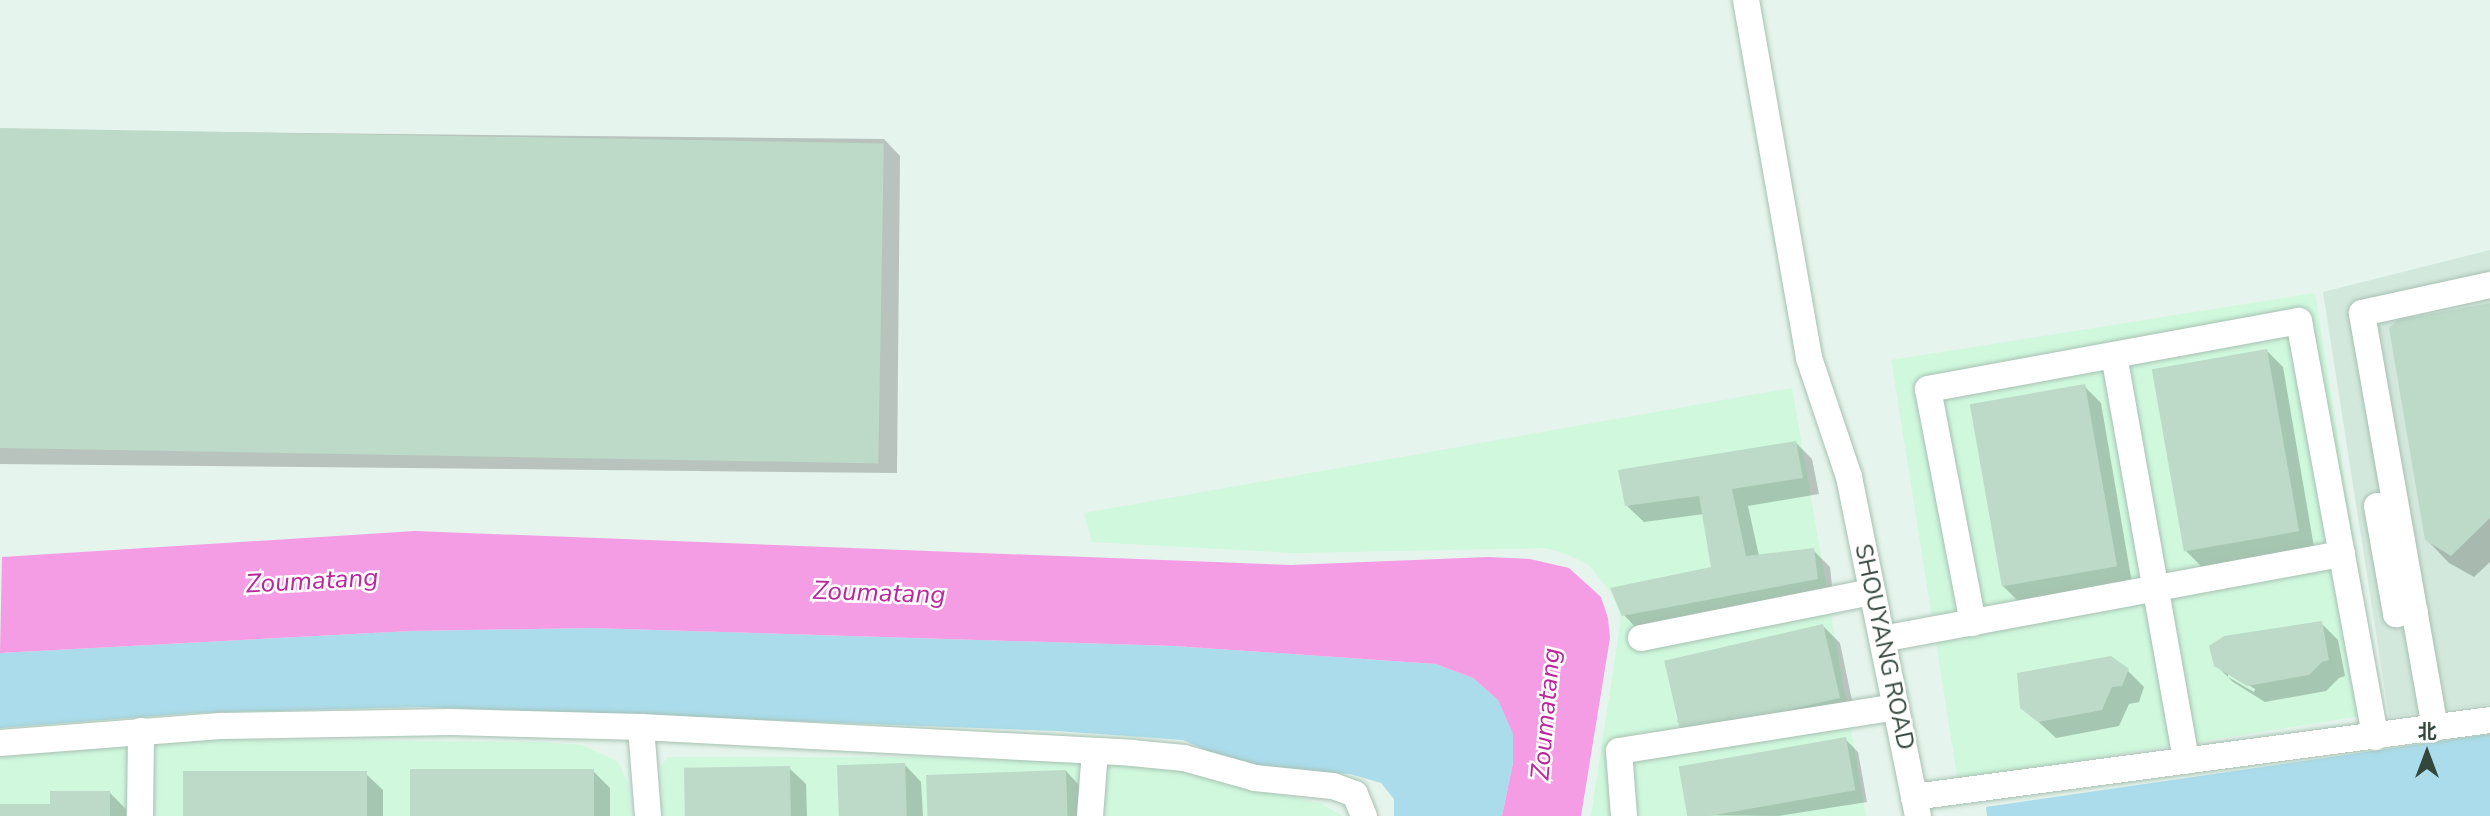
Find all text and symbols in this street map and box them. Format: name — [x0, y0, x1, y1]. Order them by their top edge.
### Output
street label: SHOUYANG ROAD — [1848, 541, 1920, 753]
water label: Zoumatang — [245, 562, 379, 600]
water label: Zoumatang — [812, 575, 946, 611]
water label: Zoumatang — [1525, 646, 1567, 782]
north arrow — [2392, 718, 2462, 788]
text: 北 — [2417, 719, 2437, 745]

